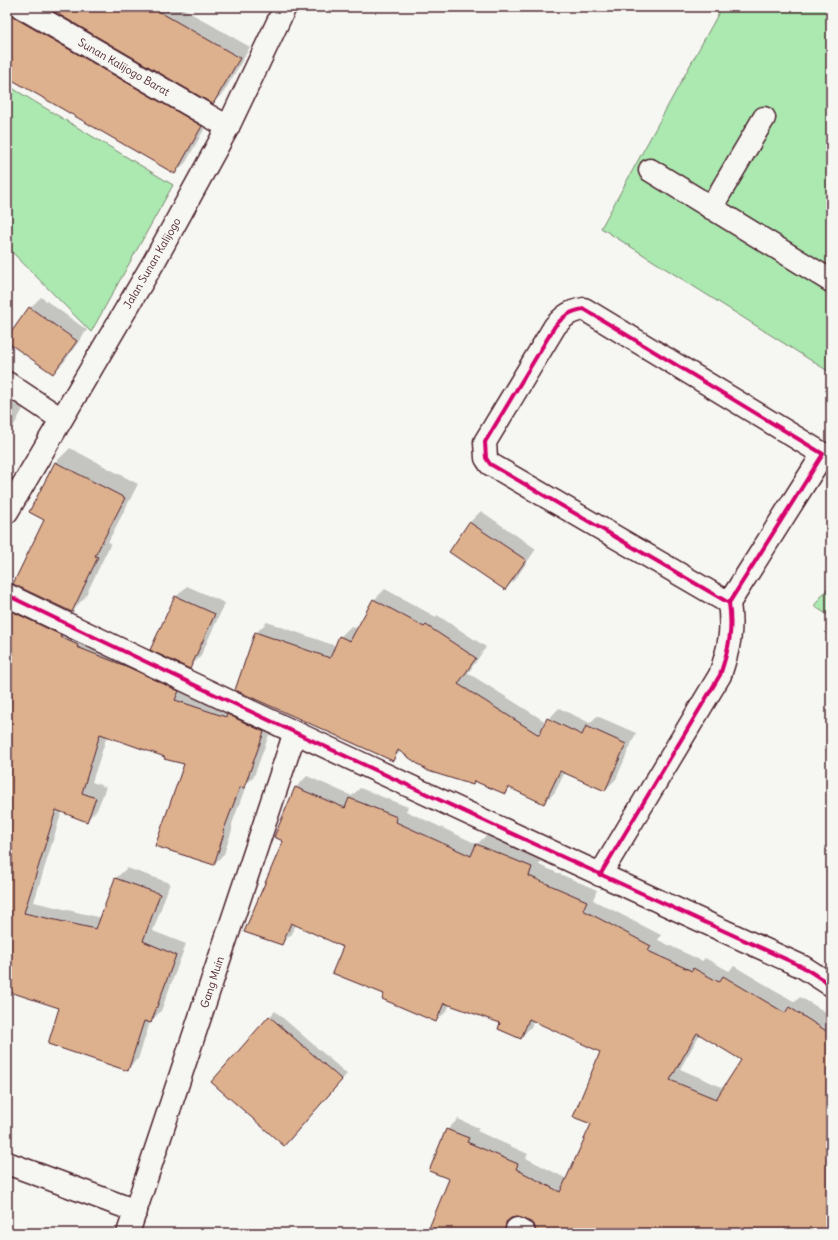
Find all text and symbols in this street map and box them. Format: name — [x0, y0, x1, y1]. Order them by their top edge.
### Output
street label: Sunan Kalijogo Barat — [76, 35, 173, 99]
street label: Jalan Sunan Kalijogo — [120, 215, 184, 311]
street label: Gang Muin — [197, 954, 227, 1010]

